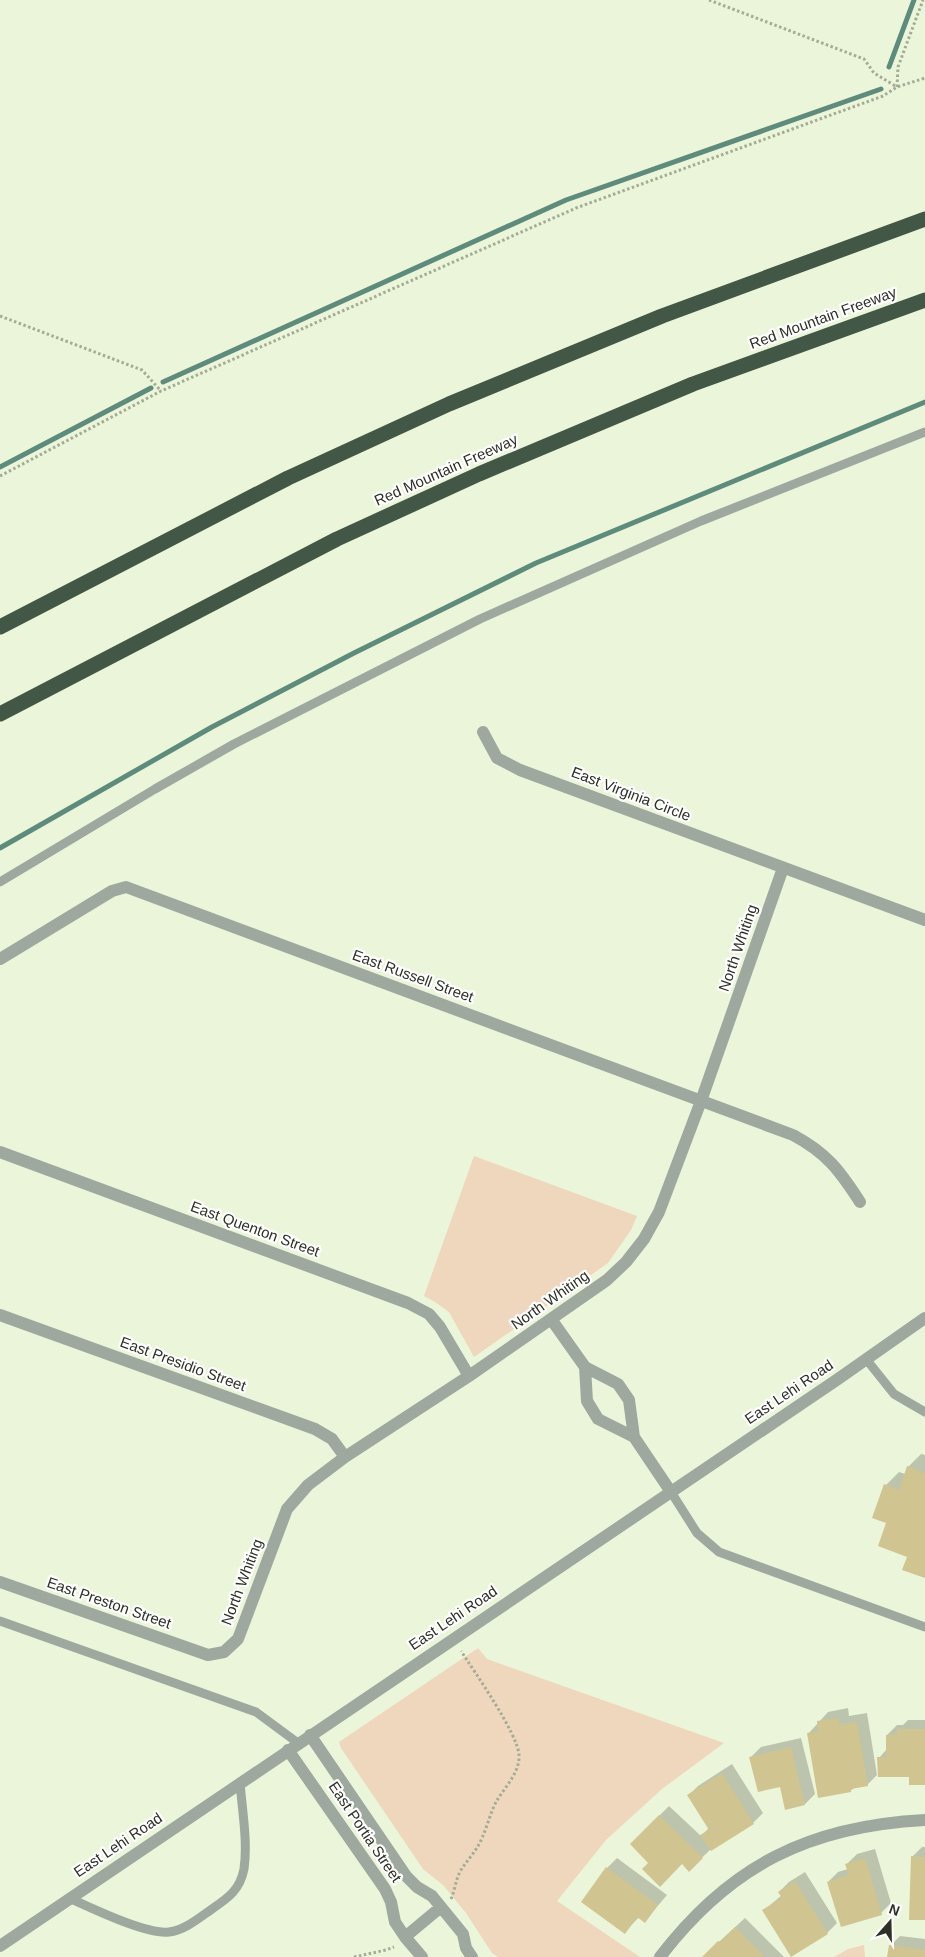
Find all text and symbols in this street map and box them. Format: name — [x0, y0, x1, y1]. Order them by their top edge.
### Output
street label: Red Mountain Freeway — [747, 283, 899, 352]
street label: Red Mountain Freeway — [372, 430, 521, 509]
street label: East Virginia Circle — [569, 763, 693, 824]
street label: North Whiting — [715, 902, 760, 994]
street label: East Russell Street — [350, 946, 477, 1006]
street label: East Quenton Street — [188, 1197, 323, 1260]
street label: North Whiting — [508, 1267, 592, 1333]
street label: East Presidio Street — [118, 1333, 249, 1394]
street label: East Lehi Road — [741, 1356, 836, 1427]
street label: North Whiting — [217, 1536, 266, 1627]
street label: East Preston Street — [45, 1573, 174, 1632]
street label: East Lehi Road — [405, 1582, 500, 1653]
street label: East Portia Street — [325, 1778, 406, 1886]
street label: East Lehi Road — [70, 1809, 165, 1880]
north arrow — [865, 1897, 915, 1947]
text: N — [887, 1901, 902, 1919]

